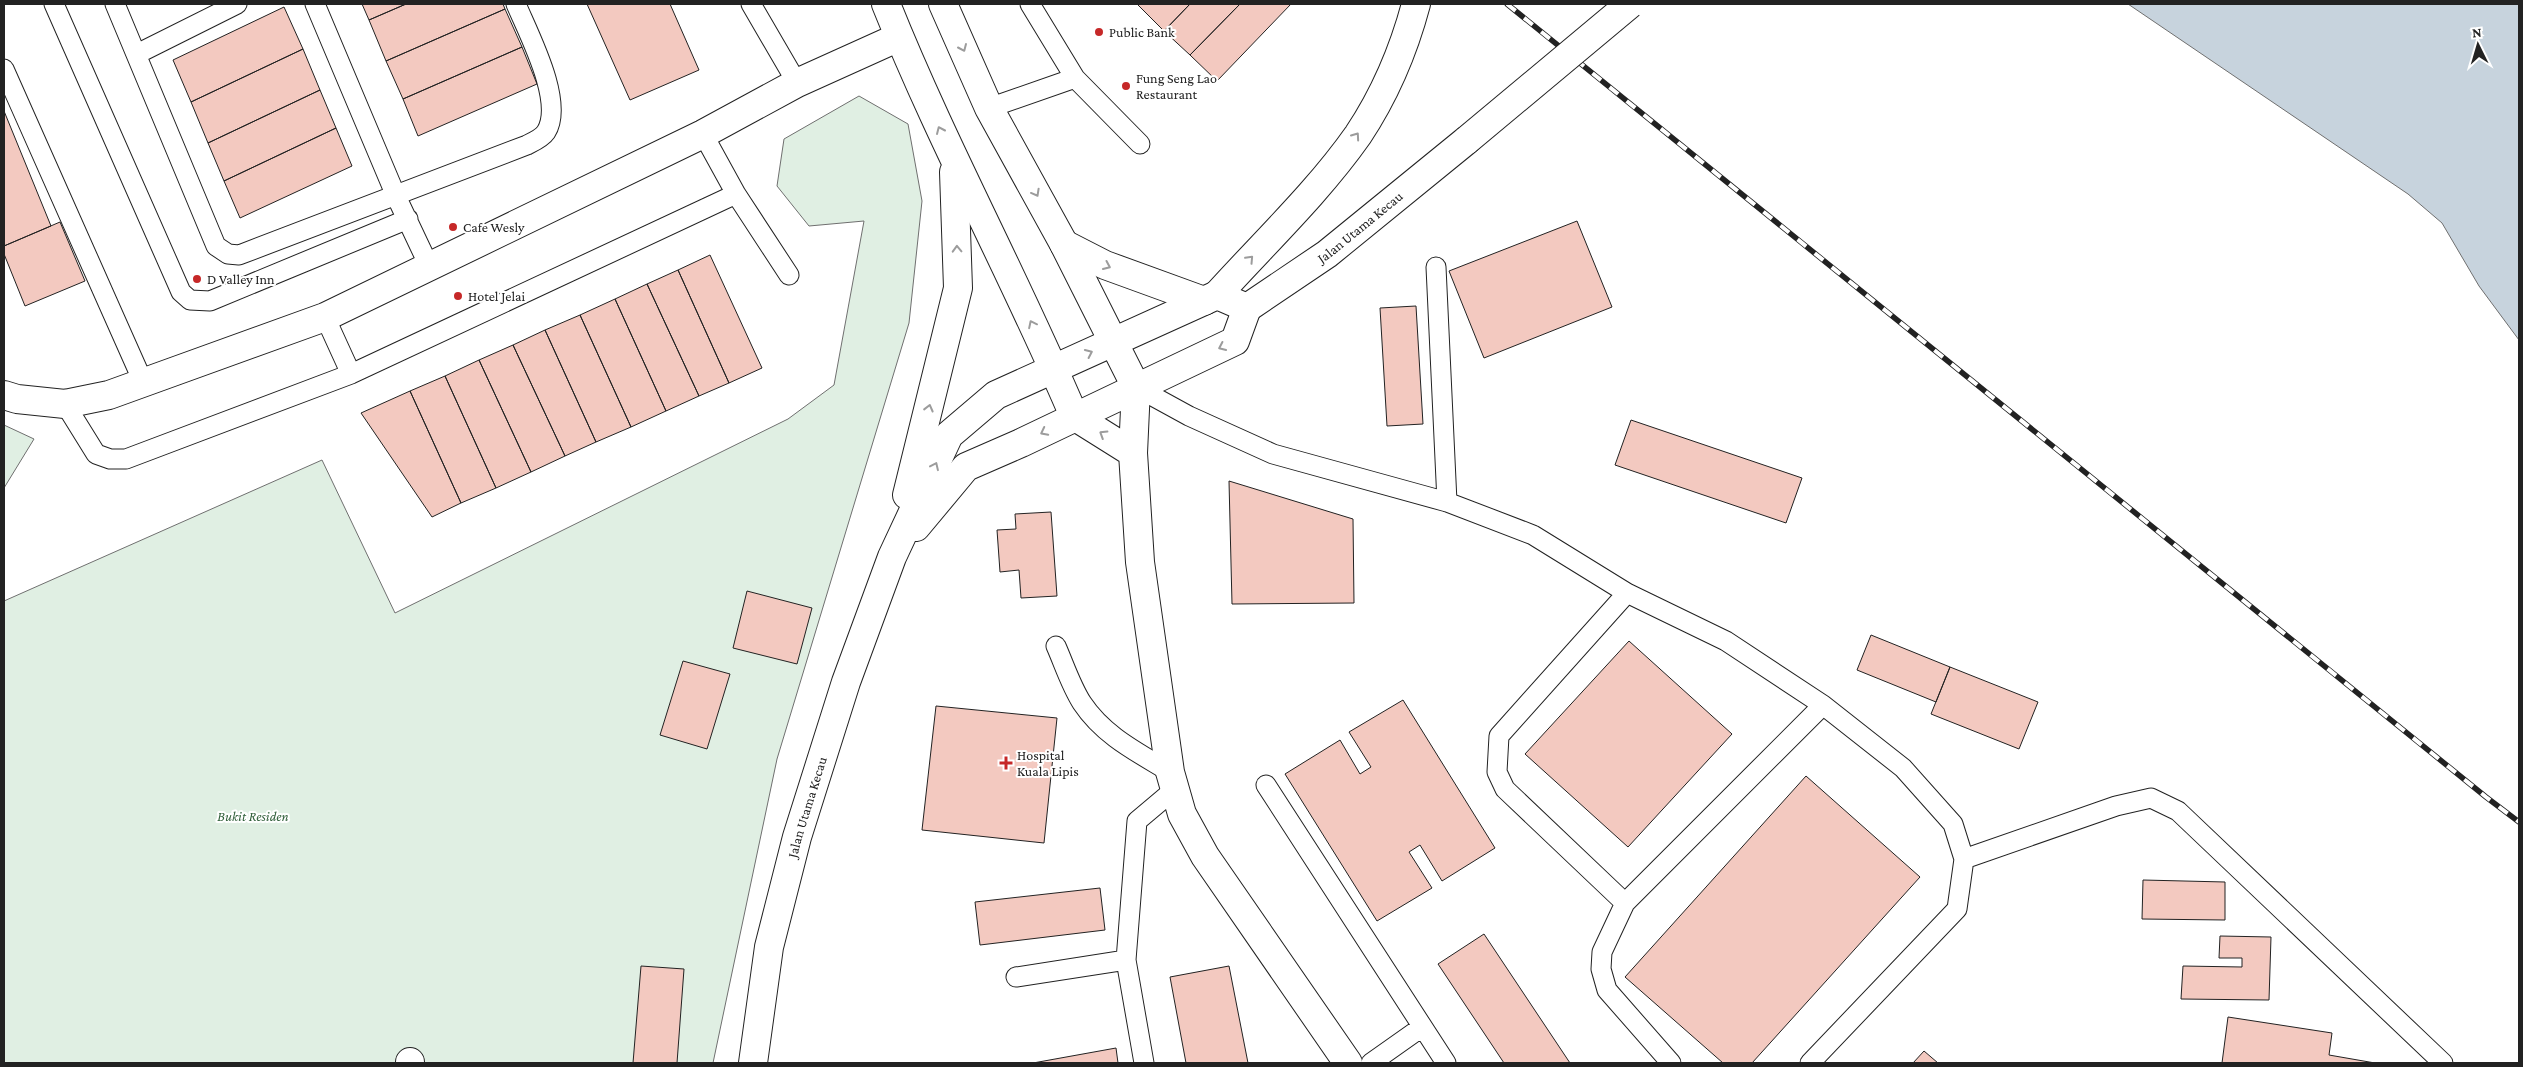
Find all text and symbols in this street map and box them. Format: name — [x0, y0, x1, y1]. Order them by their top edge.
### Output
north arrow — [2453, 20, 2503, 70]
place label: Public Bank — [1109, 24, 1175, 40]
text: N — [2471, 24, 2483, 40]
marker: Public Bank — [1093, 26, 1105, 38]
one-way arrow — [956, 43, 967, 52]
place label: Fung Seng Lao Restaurant — [1136, 70, 1217, 102]
marker: Fung Seng Lao Restaurant — [1120, 80, 1132, 92]
one-way arrow — [936, 126, 947, 135]
one-way arrow — [1350, 132, 1359, 142]
street label: Jalan Utama Kecau — [1312, 187, 1406, 267]
one-way arrow — [1030, 188, 1040, 197]
place label: Cafe Wesly — [463, 219, 525, 235]
marker: Cafe Wesly — [447, 221, 459, 233]
one-way arrow — [952, 245, 962, 252]
one-way arrow — [1244, 255, 1253, 264]
one-way arrow — [1102, 259, 1111, 270]
place label: D Valley Inn — [207, 271, 275, 287]
marker: D Valley Inn — [191, 273, 203, 285]
place label: Hotel Jelai — [468, 288, 526, 304]
marker: Hotel Jelai — [452, 290, 464, 302]
one-way arrow — [1028, 320, 1039, 329]
one-way arrow — [1218, 341, 1227, 351]
one-way arrow — [1084, 348, 1093, 359]
one-way arrow — [923, 404, 934, 413]
one-way arrow — [1040, 426, 1049, 436]
one-way arrow — [1100, 431, 1109, 441]
one-way arrow — [928, 462, 939, 471]
place label: Hospital Kuala Lipis — [1017, 747, 1079, 779]
street label: Jalan Utama Kecau — [784, 754, 830, 861]
marker: Hospital Kuala Lipis — [999, 756, 1013, 770]
park label: Bukit Residen — [217, 808, 289, 824]

